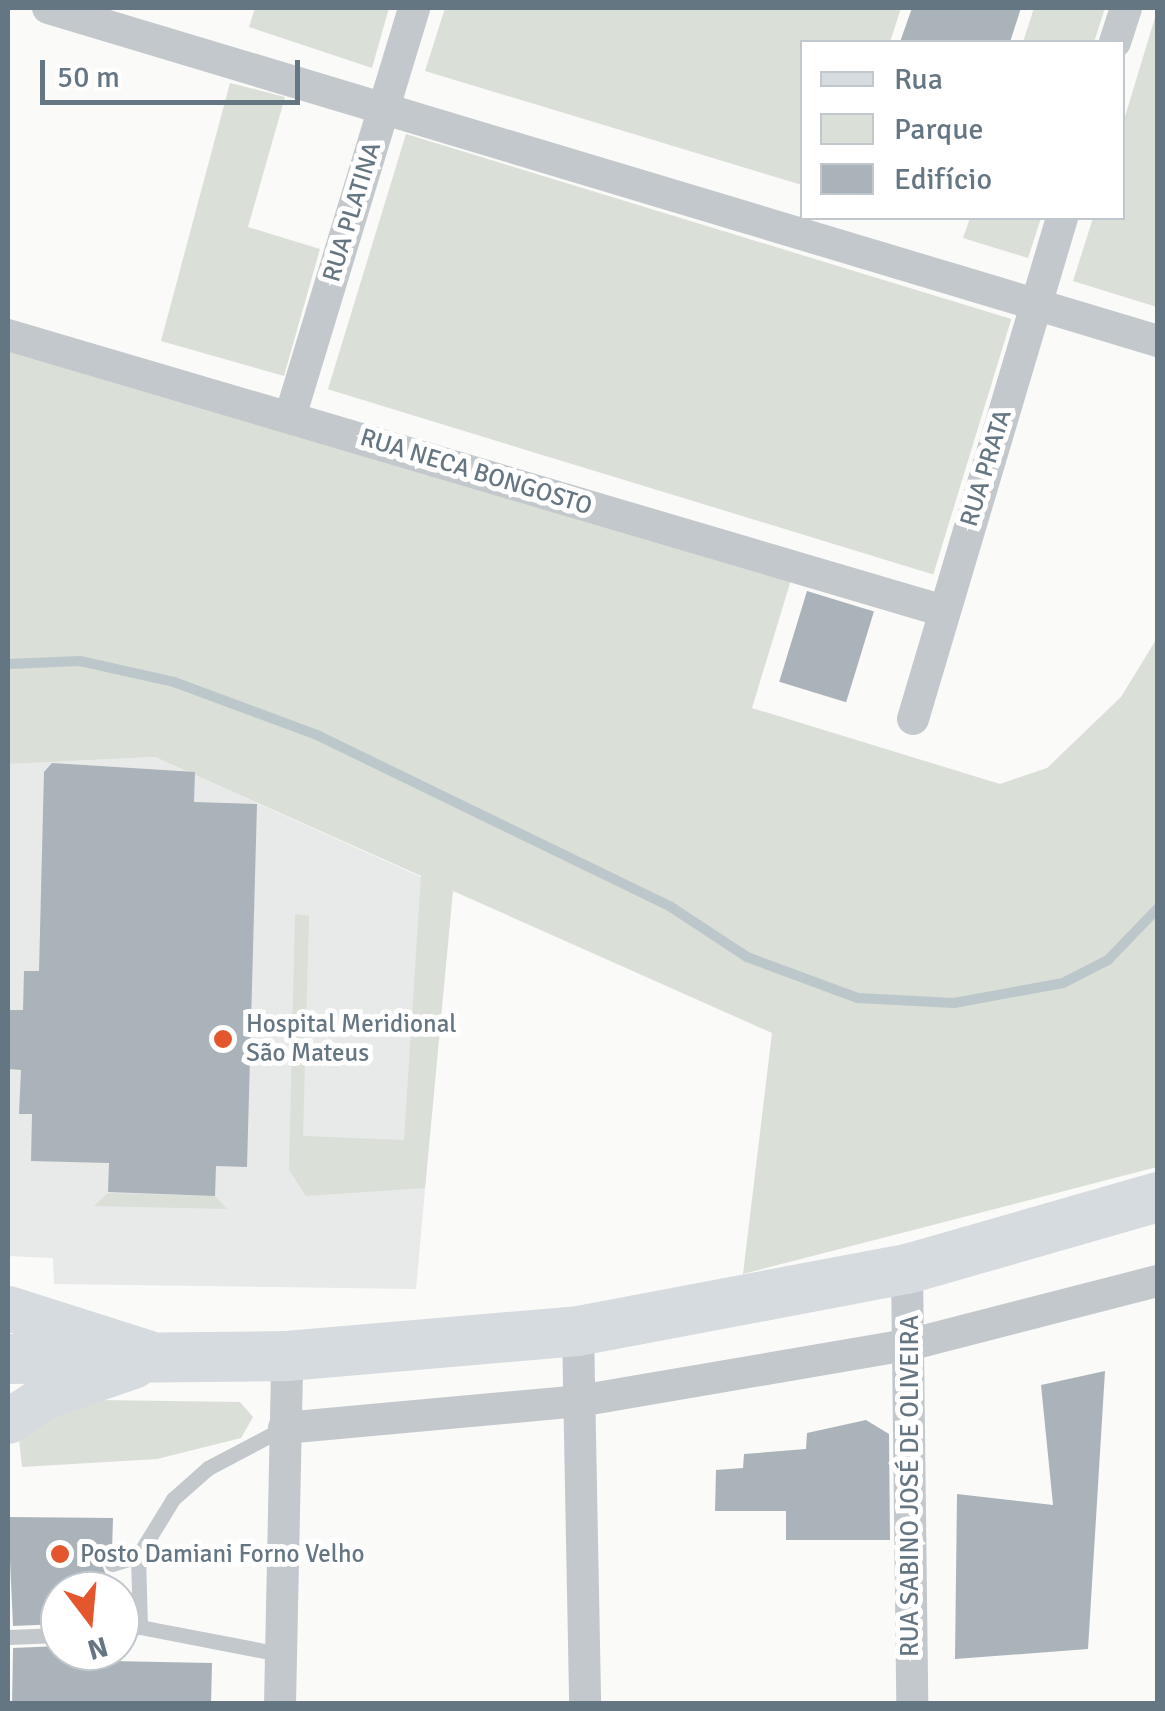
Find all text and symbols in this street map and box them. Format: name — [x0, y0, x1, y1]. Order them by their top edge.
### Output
scale bar — [45, 40, 305, 102]
legend — [800, 40, 1125, 220]
text: 50 m — [57, 59, 120, 96]
text: Rua — [894, 61, 943, 98]
text: Parque — [894, 111, 984, 148]
street label: RUA PLATINA — [317, 139, 387, 285]
text: Edifício — [894, 161, 992, 198]
street label: RUA PRATA — [954, 406, 1018, 530]
street label: RUA NECA BONGOSTO — [357, 422, 595, 522]
place label: Hospital Meridional São Mateus — [246, 1010, 457, 1069]
marker: Hospital Meridional São Mateus — [210, 1026, 236, 1052]
street label: RUA SABINO JOSÉ DE OLIVEIRA — [895, 1315, 925, 1657]
place label: Posto Damiani Forno Velho — [80, 1539, 365, 1569]
marker: Posto Damiani Forno Velho — [49, 1543, 71, 1565]
north arrow — [40, 1571, 140, 1671]
text: N — [84, 1629, 112, 1667]

